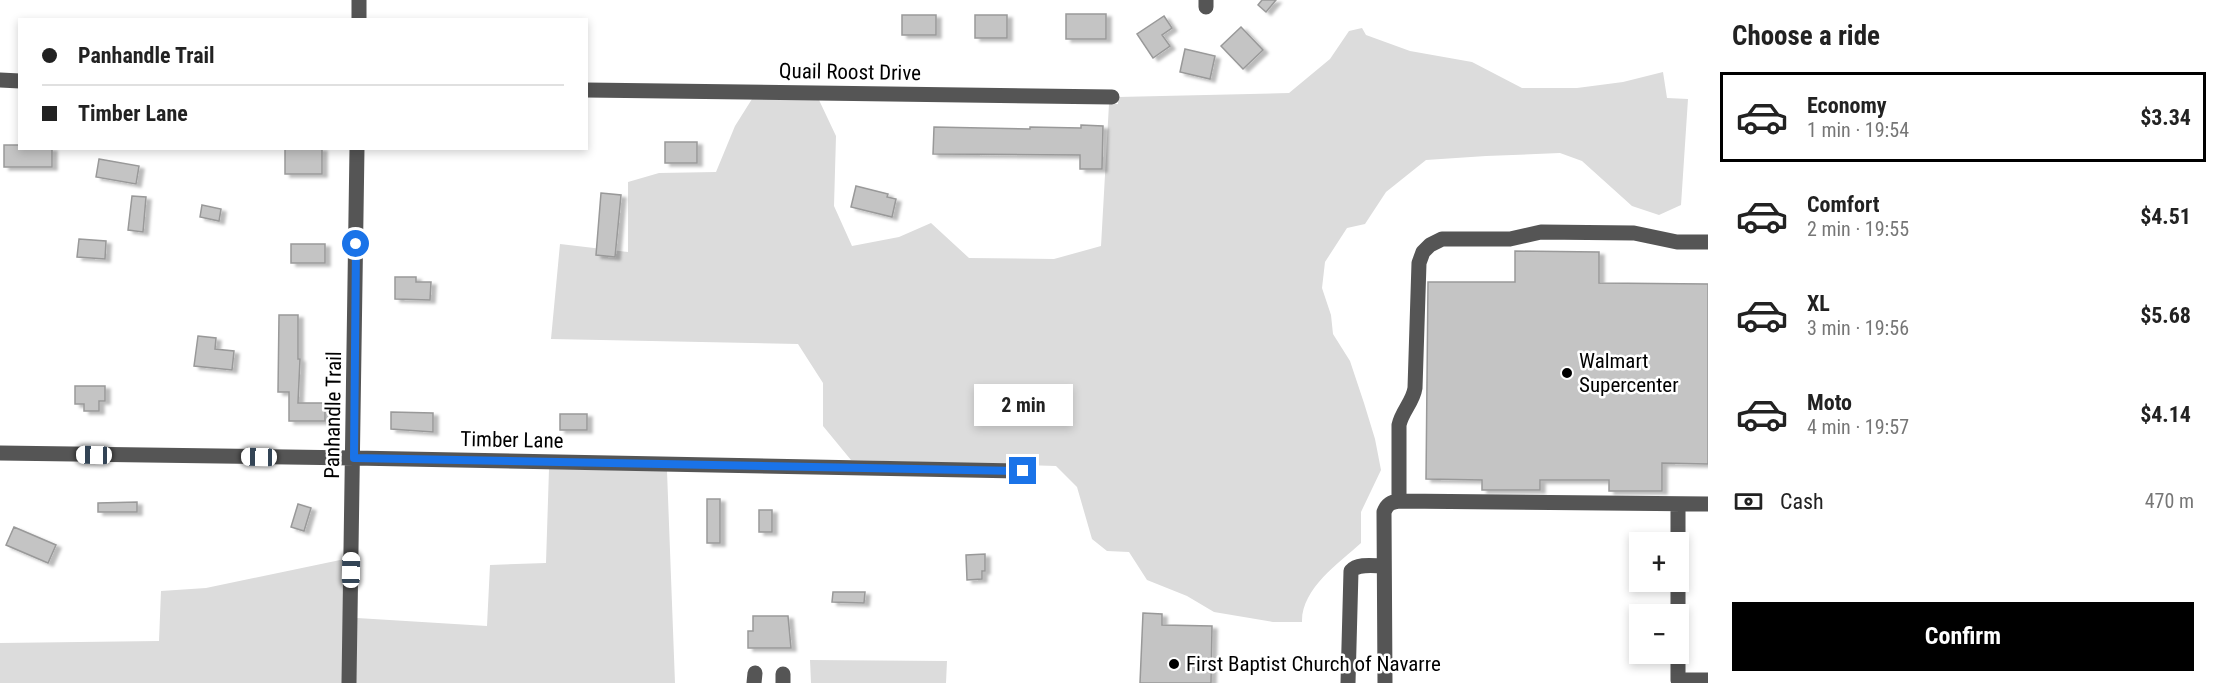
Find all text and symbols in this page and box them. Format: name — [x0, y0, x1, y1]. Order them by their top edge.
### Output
text: Choose a ride — [1732, 20, 1880, 52]
text: Panhandle Trail — [78, 43, 215, 68]
street label: Quail Roost Drive — [779, 59, 921, 85]
icon: car — [1735, 90, 1789, 144]
text: Economy — [1807, 93, 1887, 118]
text: Timber Lane — [78, 101, 188, 126]
text: $3.34 — [2140, 105, 2191, 130]
text: 1 min · 19:54 — [1807, 118, 1909, 142]
icon: car — [1735, 189, 1789, 243]
text: Comfort — [1807, 192, 1880, 217]
text: $4.51 — [2140, 204, 2191, 229]
text: 2 min · 19:55 — [1807, 217, 1909, 241]
route start — [342, 230, 369, 257]
icon: car — [1735, 288, 1789, 342]
text: XL — [1807, 291, 1830, 316]
text: $5.68 — [2140, 303, 2191, 328]
text: 3 min · 19:56 — [1807, 316, 1909, 340]
place label: Walmart Supercenter — [1579, 349, 1679, 397]
street label: Panhandle Trail — [320, 351, 346, 479]
marker: Walmart Supercenter — [1560, 366, 1574, 380]
callout: 2 min — [974, 384, 1072, 426]
icon: car — [1735, 387, 1789, 441]
text: Moto — [1807, 390, 1852, 415]
text: 2 min — [1001, 393, 1046, 417]
text: $4.14 — [2140, 402, 2191, 427]
text: 4 min · 19:57 — [1807, 415, 1909, 439]
street label: Timber Lane — [460, 427, 564, 453]
car — [76, 446, 112, 464]
car — [241, 448, 277, 466]
route end — [1009, 457, 1036, 484]
icon: cash — [1732, 485, 1765, 518]
text: Cash — [1780, 489, 1824, 514]
text: 470 m — [2145, 489, 2194, 513]
map controls — [1629, 532, 1689, 664]
button: + — [1629, 532, 1689, 592]
car — [342, 552, 360, 588]
button: Confirm — [1732, 602, 2194, 671]
button: − — [1629, 604, 1689, 664]
place label: First Baptist Church of Navarre — [1186, 652, 1441, 676]
marker: First Baptist Church of Navarre — [1167, 657, 1181, 671]

